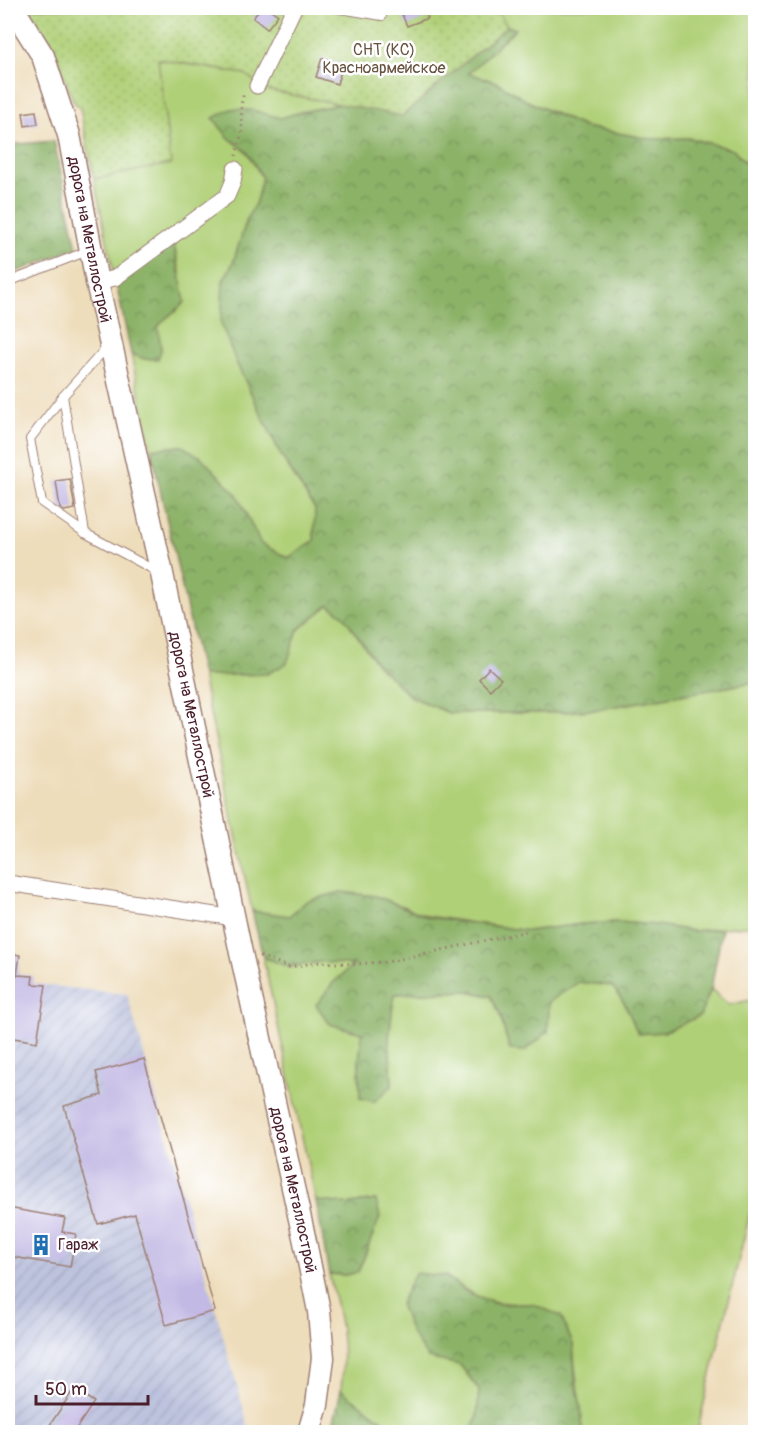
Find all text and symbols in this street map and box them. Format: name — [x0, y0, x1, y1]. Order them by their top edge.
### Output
park label: СНТ (КС) Красноармейское — [323, 40, 446, 78]
street label: дорога на Металлострой — [63, 154, 116, 325]
street label: дорога на Металлострой — [164, 629, 218, 800]
street label: дорога на Металлострой — [265, 1105, 321, 1275]
building icon: Гараж — [29, 1233, 53, 1257]
place label: Гараж — [58, 1235, 99, 1255]
scale bar — [36, 1368, 148, 1406]
text: 50 m — [45, 1378, 87, 1401]

